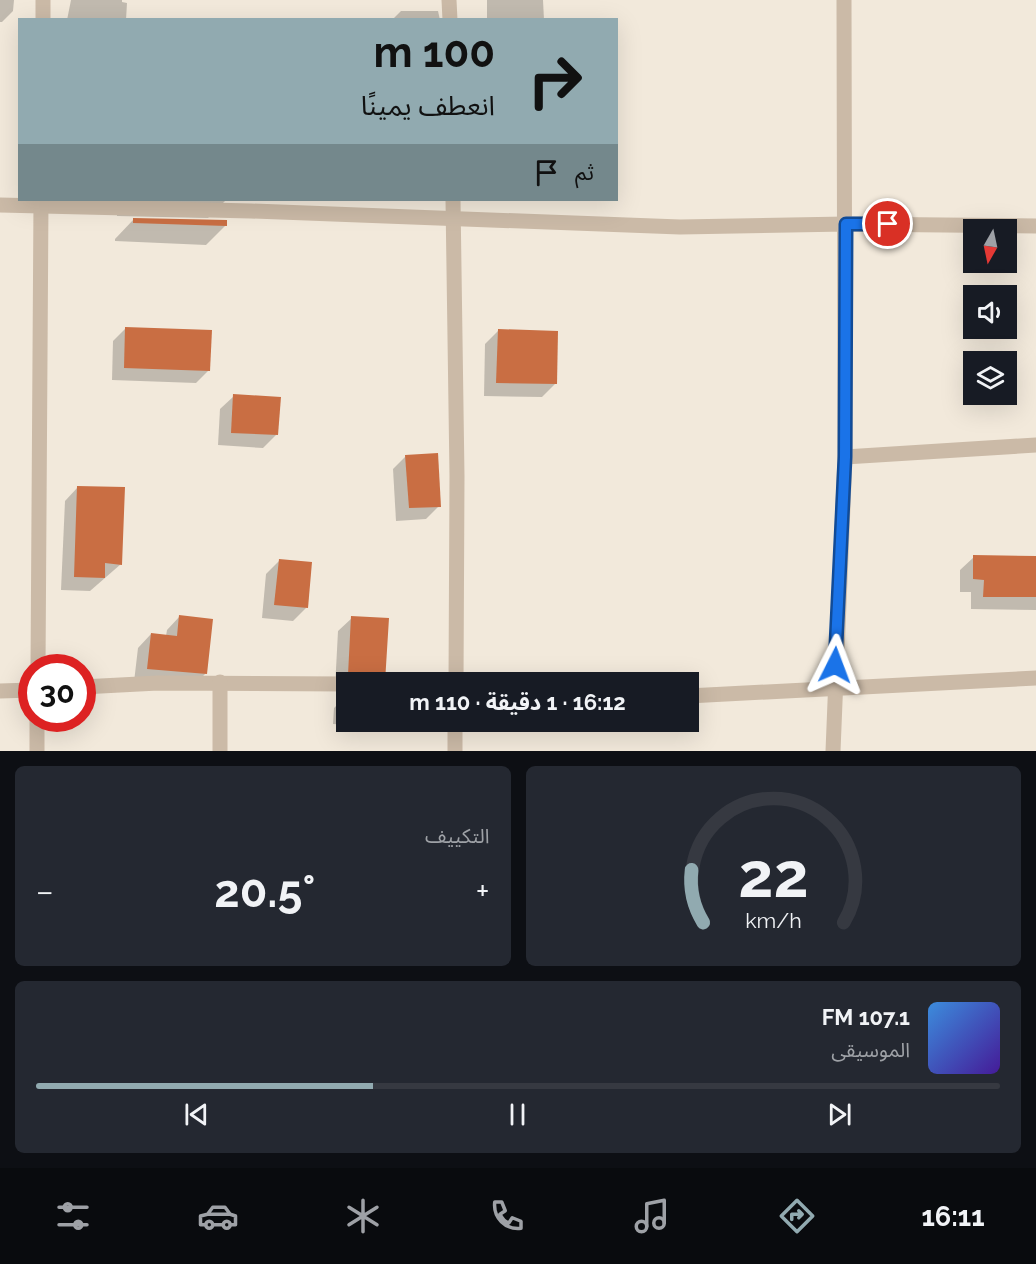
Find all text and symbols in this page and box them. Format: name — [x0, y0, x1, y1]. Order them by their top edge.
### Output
text: 100 m — [373, 28, 495, 77]
icon: right — [516, 42, 594, 120]
text: انعطف يمينًا — [361, 90, 495, 121]
icon: arrive — [530, 156, 563, 189]
text: ثم — [575, 159, 594, 185]
pin — [862, 198, 913, 249]
icon: arrive — [871, 207, 904, 240]
north arrow — [963, 219, 1017, 273]
map controls — [963, 219, 1017, 405]
button: sound — [963, 285, 1017, 339]
button: layers — [963, 351, 1017, 405]
position arrow — [803, 633, 867, 697]
speed limit sign: 30 — [18, 654, 96, 732]
text: 16:12 · 1 دقيقة · 110 m — [409, 689, 626, 715]
text: التكييف — [425, 824, 490, 848]
text: 22 — [738, 838, 808, 912]
text: 20.5° — [214, 865, 315, 918]
text: − — [36, 872, 54, 911]
text: + — [476, 872, 489, 911]
text: km/h — [745, 908, 802, 933]
text: 107.1 FM — [822, 1004, 910, 1030]
text: الموسيقى — [831, 1038, 910, 1062]
icon: previous — [180, 1098, 213, 1131]
icon: pause — [501, 1098, 534, 1131]
icon: next — [823, 1098, 856, 1131]
icon: filters — [52, 1195, 94, 1237]
icon: car — [197, 1195, 239, 1237]
icon: climate — [342, 1195, 384, 1237]
icon: phone — [486, 1195, 528, 1237]
icon: music — [631, 1195, 673, 1237]
icon: directions — [776, 1195, 818, 1237]
text: 16:11 — [921, 1201, 985, 1232]

